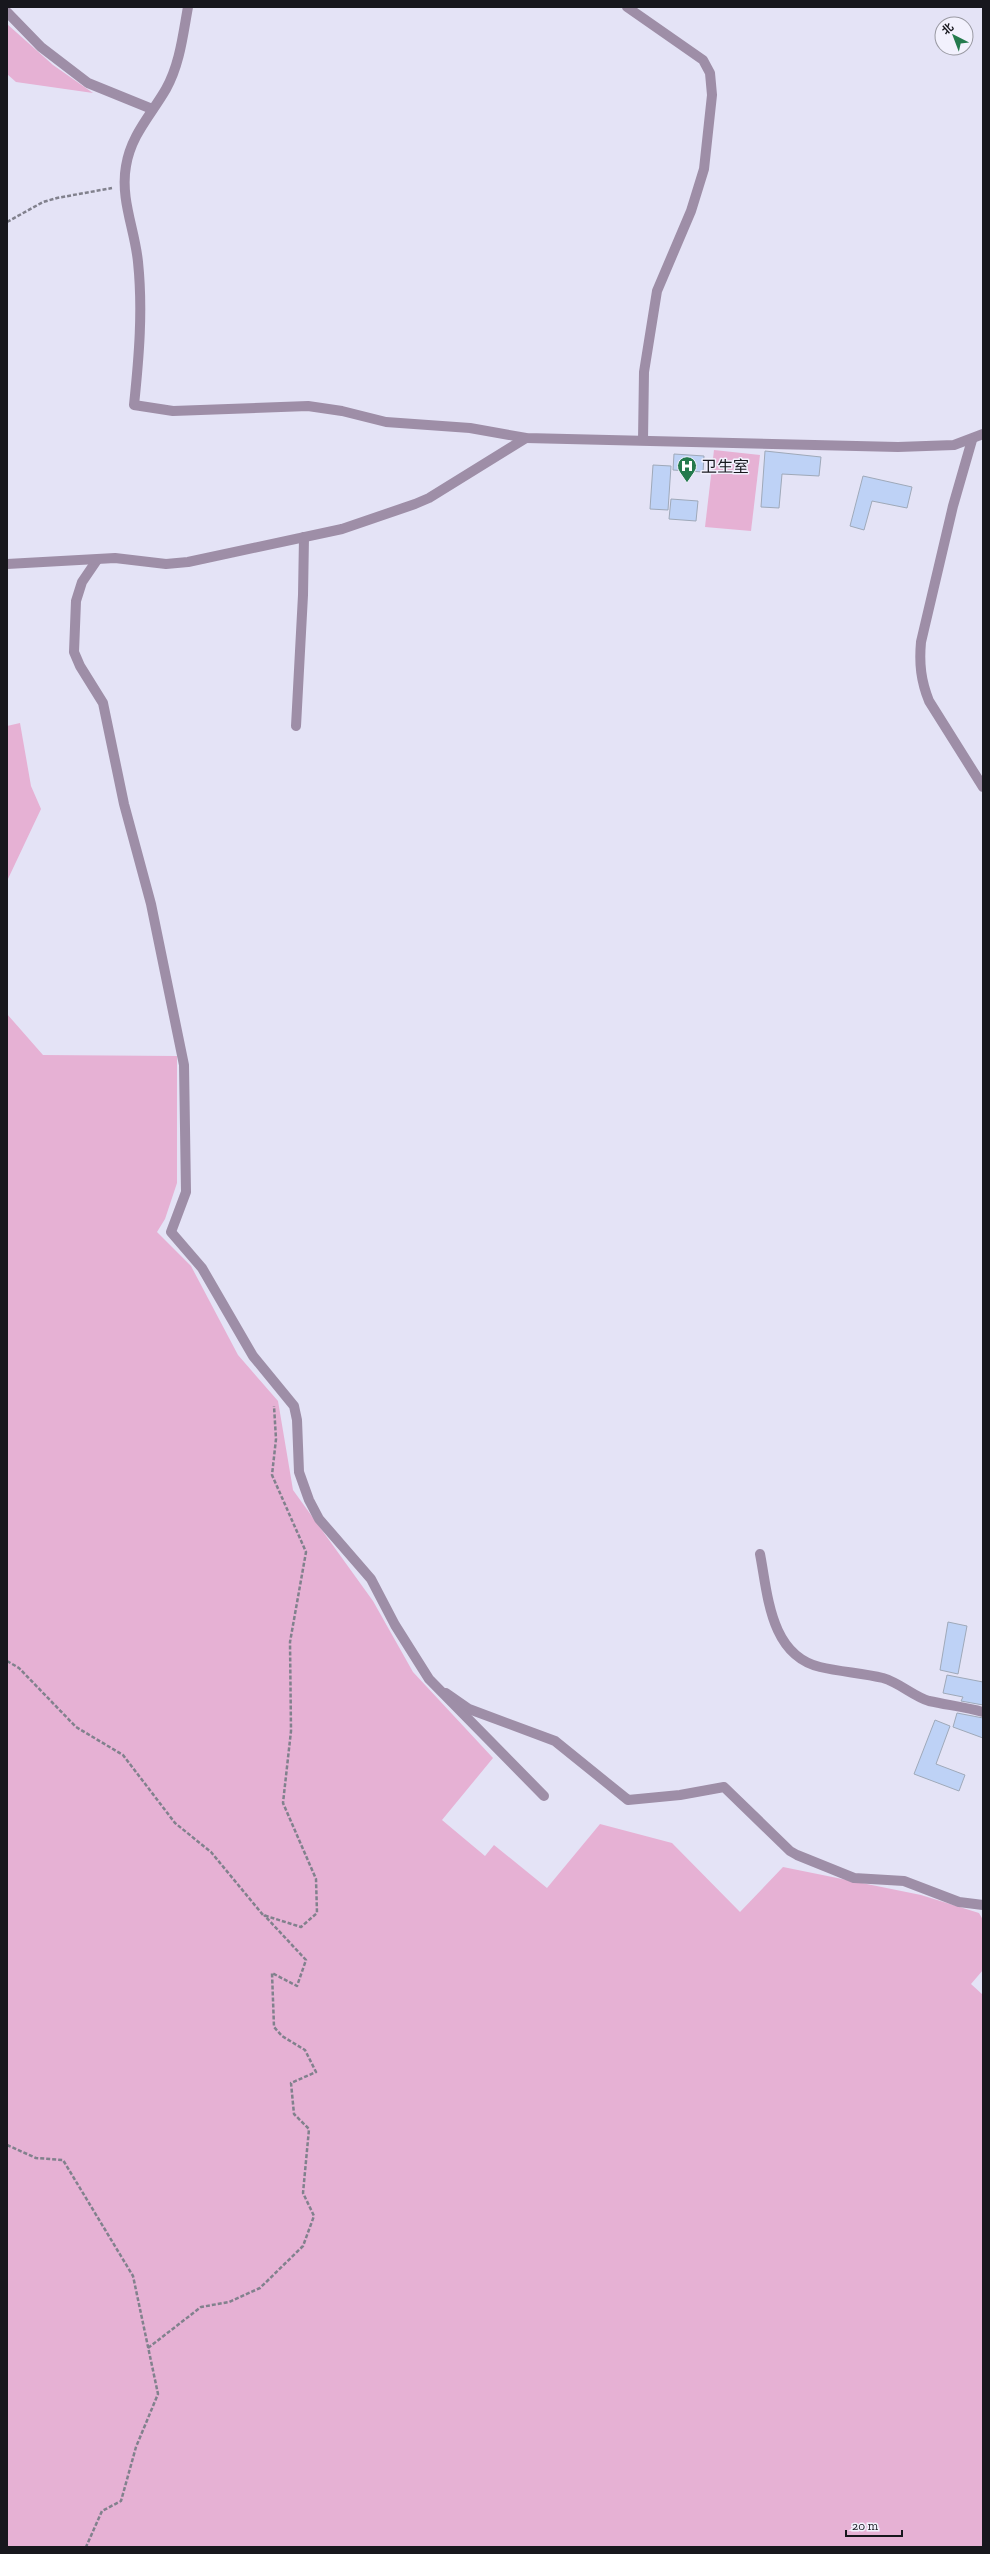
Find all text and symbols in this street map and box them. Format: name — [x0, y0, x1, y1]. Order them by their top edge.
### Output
north arrow — [934, 16, 974, 56]
text: 北 — [939, 20, 956, 37]
hospital icon: 卫生室 — [676, 455, 698, 483]
place label: 卫生室 — [701, 457, 749, 476]
scale bar — [846, 2512, 902, 2538]
text: 20 m — [852, 2519, 879, 2533]

